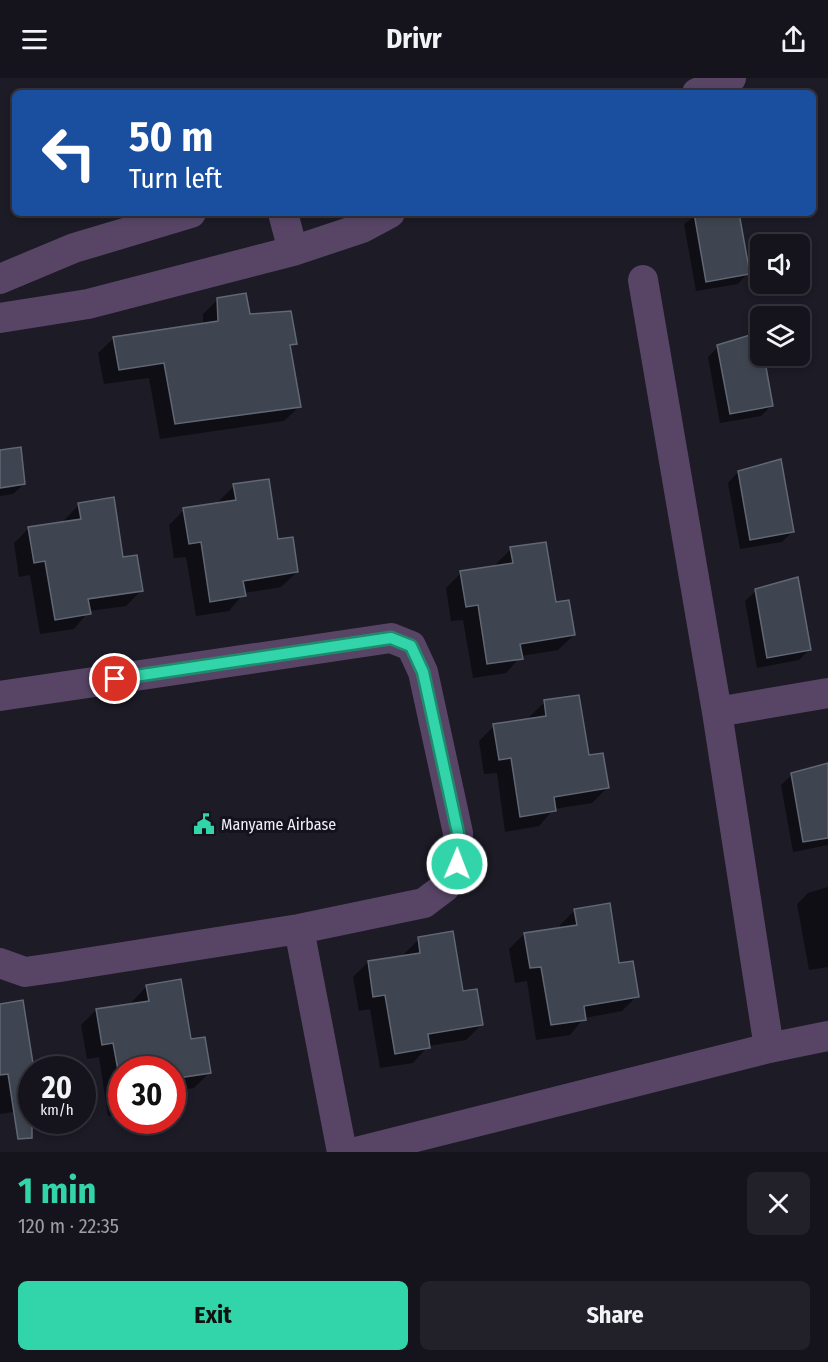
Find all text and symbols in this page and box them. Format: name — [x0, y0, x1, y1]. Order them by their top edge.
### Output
icon: menu — [18, 23, 51, 56]
text: Drivr — [386, 23, 442, 55]
icon: share — [777, 23, 810, 56]
text: 50 m — [129, 112, 213, 162]
icon: left — [30, 114, 108, 192]
text: Turn left — [129, 163, 222, 195]
map controls — [750, 234, 810, 366]
button: sound — [750, 234, 810, 294]
button: layers — [750, 306, 810, 366]
pin — [89, 653, 140, 704]
icon: arrive — [98, 662, 131, 695]
public building icon: Manyame Airbase — [192, 812, 216, 836]
place label: Manyame Airbase — [221, 815, 336, 834]
position arrow — [425, 832, 489, 896]
speed limit sign: 30 — [108, 1056, 186, 1134]
text: 20 — [42, 1070, 72, 1106]
text: km/h — [40, 1101, 74, 1119]
text: 1 min — [18, 1169, 96, 1213]
button: close — [747, 1172, 810, 1235]
text: 120 m · 22:35 — [18, 1214, 119, 1238]
button: Exit — [18, 1281, 408, 1350]
button: Share — [420, 1281, 810, 1350]

